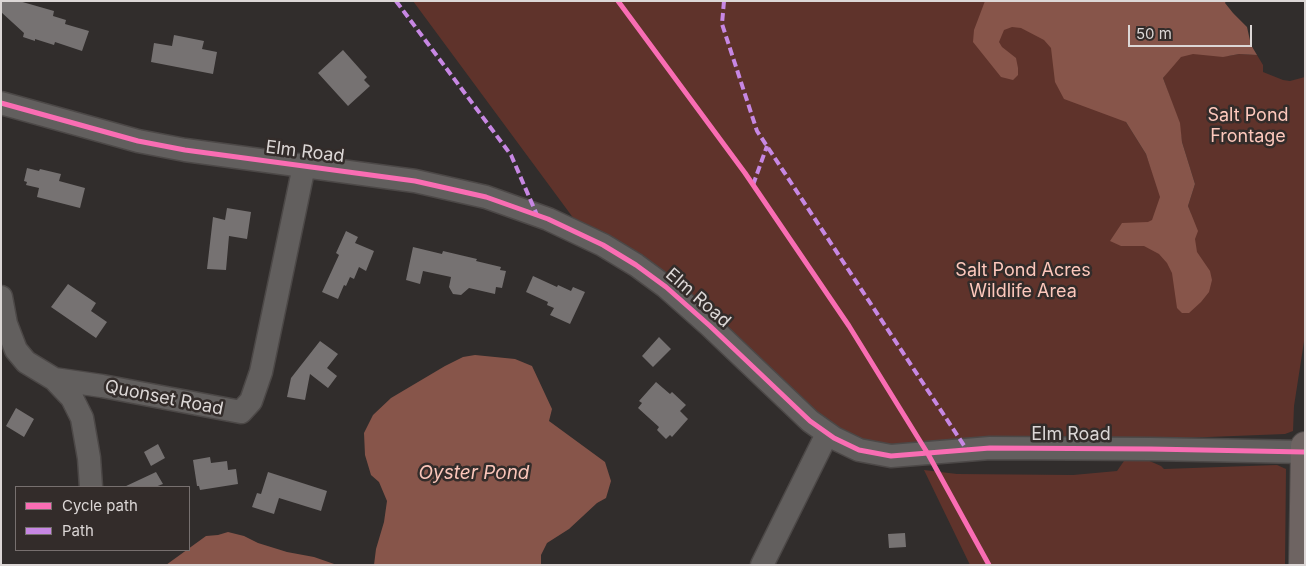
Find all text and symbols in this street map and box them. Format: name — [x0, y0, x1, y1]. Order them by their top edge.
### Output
scale bar — [1131, 15, 1255, 47]
text: 50 m — [1136, 24, 1172, 43]
park label: Salt Pond Frontage — [1207, 105, 1289, 148]
street label: Elm Road — [264, 136, 346, 168]
park label: Salt Pond Acres Wildlife Area — [955, 260, 1091, 302]
street label: Elm Road — [661, 264, 735, 332]
street label: Quonset Road — [103, 376, 225, 420]
street label: Elm Road — [1031, 424, 1111, 446]
water label: Oyster Pond — [418, 462, 530, 484]
legend — [15, 486, 190, 551]
text: Cycle path — [62, 496, 138, 515]
text: Path — [62, 521, 94, 540]

